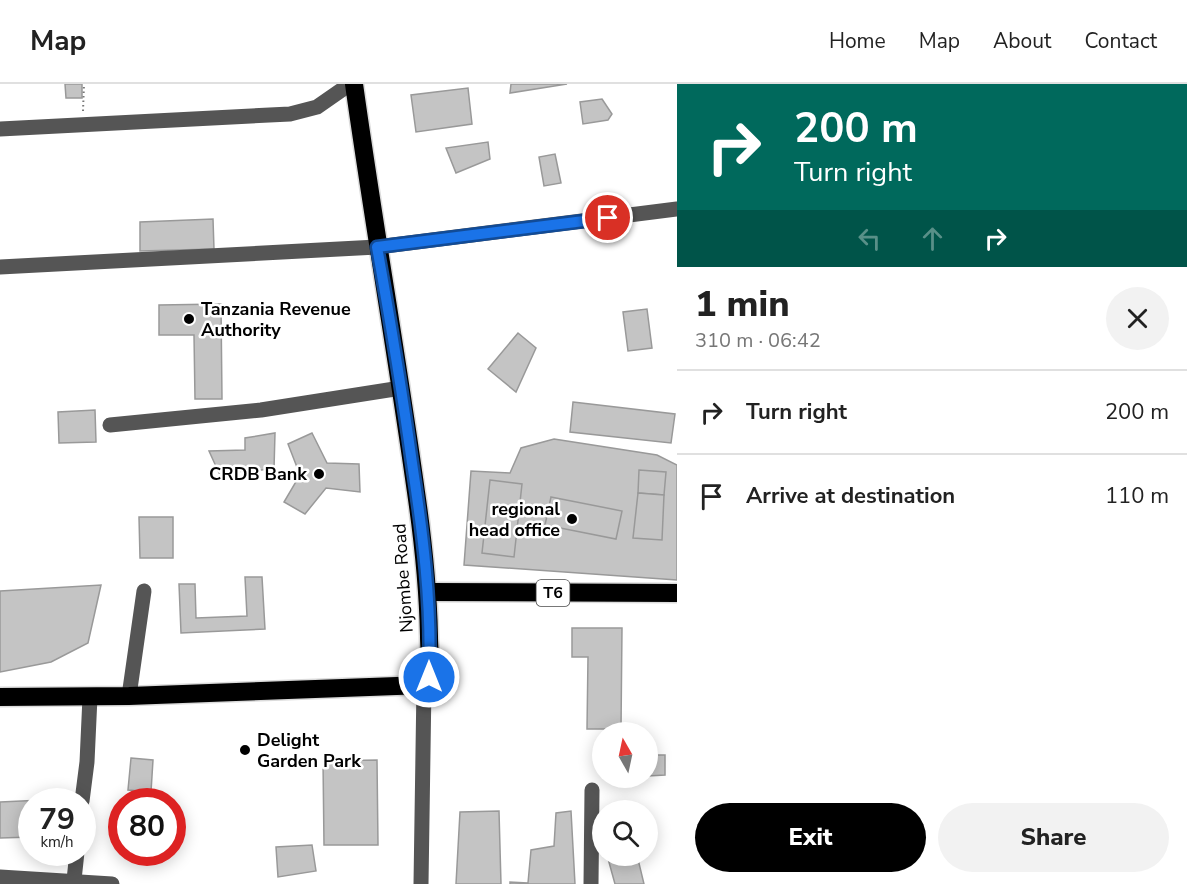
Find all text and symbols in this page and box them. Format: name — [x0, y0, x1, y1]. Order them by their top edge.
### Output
text: Map — [30, 22, 86, 60]
text: Home — [829, 27, 886, 55]
text: Map — [919, 27, 960, 55]
text: About — [993, 27, 1051, 55]
text: Contact — [1084, 27, 1157, 55]
text: 200 m — [794, 100, 918, 157]
icon: right — [695, 108, 773, 186]
text: Turn right — [794, 154, 912, 191]
pin — [582, 192, 633, 243]
icon: arrive — [591, 201, 624, 234]
icon: left — [853, 222, 886, 255]
icon: ahead — [916, 222, 949, 255]
icon: right — [979, 222, 1012, 255]
text: 1 min — [695, 280, 790, 329]
button: close — [1106, 287, 1169, 350]
place label: Tanzania Revenue Authority — [201, 297, 351, 342]
marker: Tanzania Revenue Authority — [182, 312, 196, 326]
text: 310 m · 06:42 — [695, 327, 821, 354]
icon: right — [695, 396, 728, 429]
text: Turn right — [746, 397, 847, 427]
text: 200 m — [1105, 397, 1169, 427]
place label: CRDB Bank — [209, 462, 307, 486]
marker: CRDB Bank — [312, 467, 326, 481]
icon: arrive — [695, 480, 728, 513]
text: Arrive at destination — [746, 481, 955, 511]
text: 110 m — [1105, 481, 1169, 511]
place label: regional head office — [469, 497, 560, 542]
marker: regional head office — [565, 512, 579, 526]
street label: Njombe Road — [387, 523, 419, 633]
road number: T6 — [536, 580, 570, 606]
position arrow — [397, 645, 461, 709]
north arrow — [592, 722, 658, 788]
map controls — [592, 722, 658, 866]
place label: Delight Garden Park — [257, 728, 361, 773]
marker: Delight Garden Park — [238, 743, 252, 757]
speed limit sign: 80 — [108, 788, 186, 866]
text: 79 — [39, 799, 75, 840]
button: search — [592, 800, 658, 866]
button: Exit — [695, 803, 926, 872]
button: Share — [938, 803, 1169, 872]
text: km/h — [40, 832, 74, 852]

